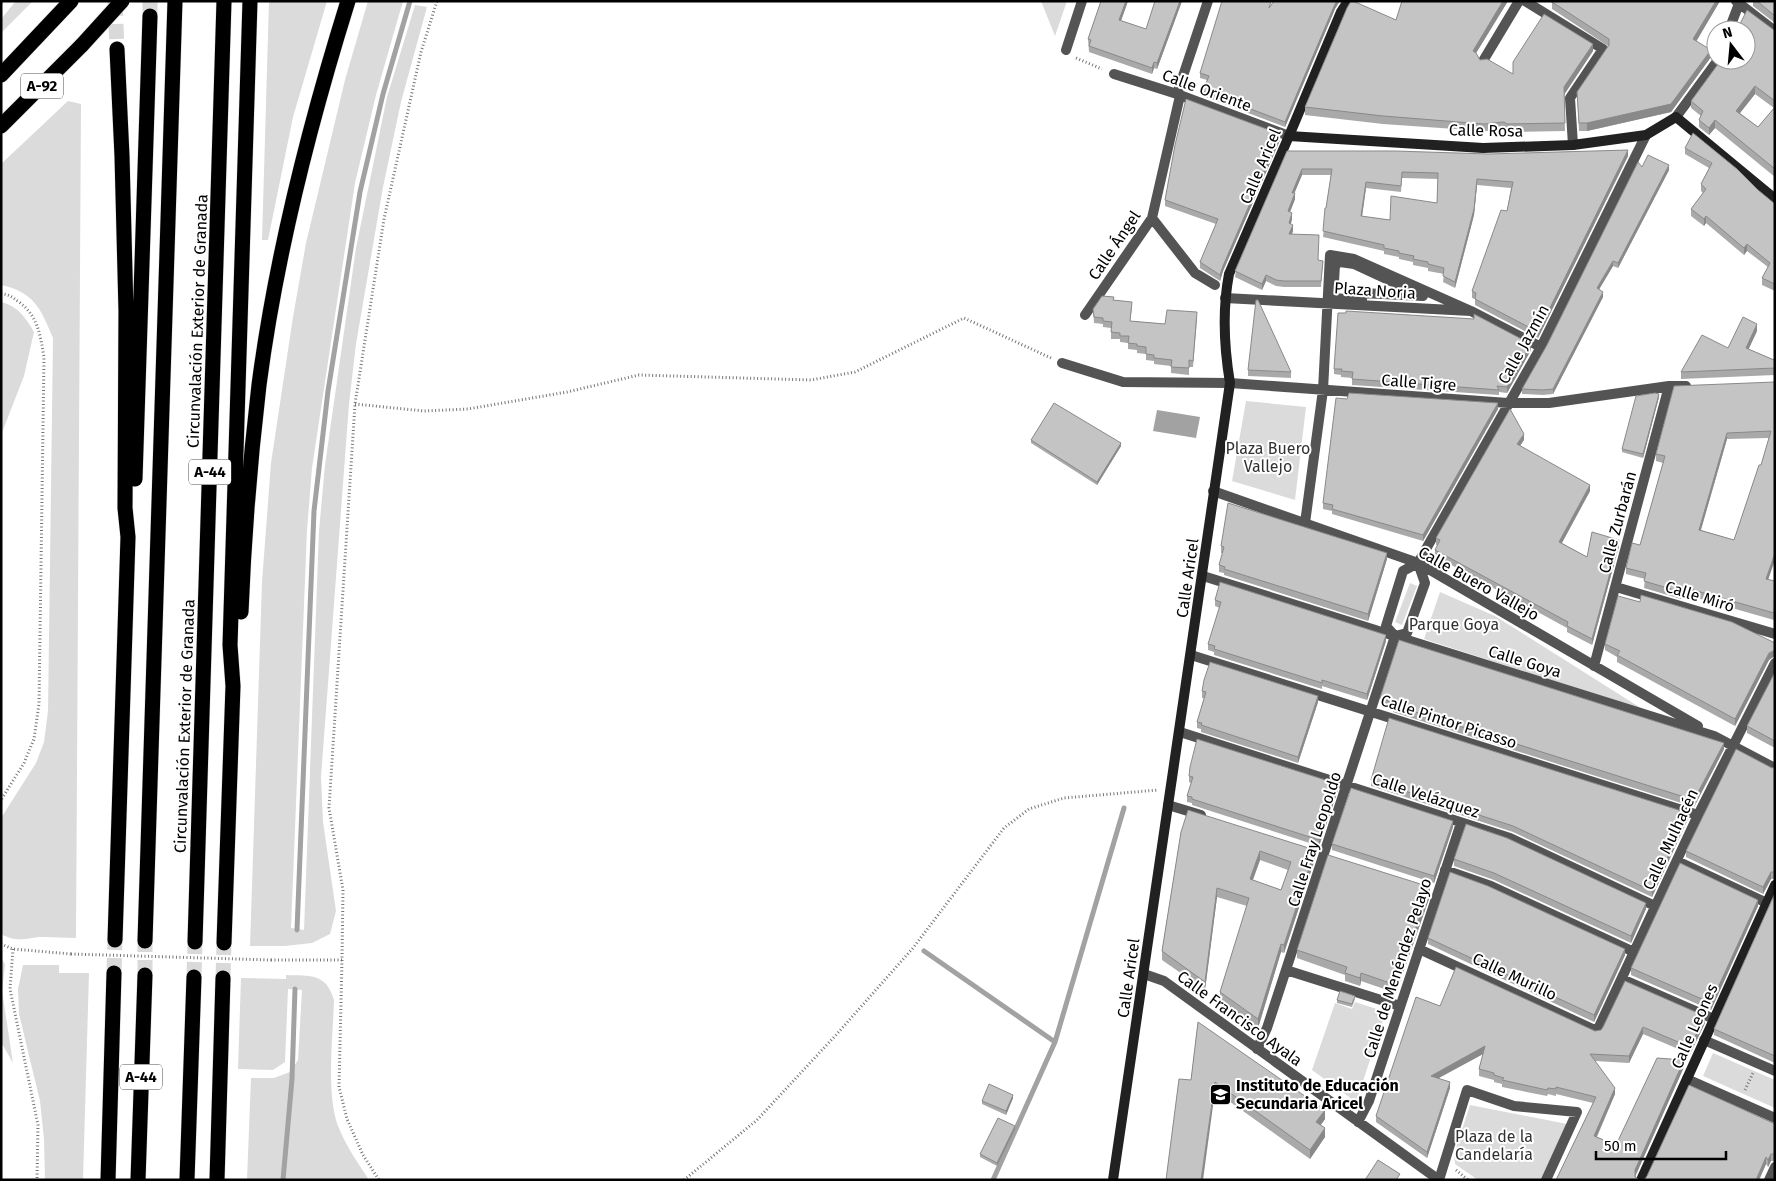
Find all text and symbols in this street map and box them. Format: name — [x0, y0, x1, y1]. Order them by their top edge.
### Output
north arrow — [1706, 20, 1756, 70]
text: N — [1721, 24, 1734, 42]
street label: Calle Oriente — [1160, 66, 1254, 115]
road number: A-92 — [21, 74, 63, 98]
street label: Calle Rosa — [1449, 120, 1523, 141]
street label: Calle Aricel — [1236, 125, 1285, 207]
street label: Circunvalación Exterior de Granada — [184, 194, 211, 448]
street label: Calle Ángel — [1083, 206, 1145, 284]
street label: Plaza Noria — [1333, 278, 1416, 303]
street label: Calle Jazmín — [1494, 301, 1553, 387]
street label: Calle Tigre — [1381, 370, 1457, 395]
park label: Plaza Buero Vallejo — [1226, 439, 1310, 476]
road number: A-44 — [189, 460, 231, 484]
street label: Calle Zurbarán — [1595, 469, 1640, 575]
street label: Calle Aricel — [1173, 537, 1203, 619]
street label: Calle Buero Vallejo — [1415, 542, 1543, 625]
street label: Calle Miró — [1663, 577, 1737, 616]
street label: Circunvalación Exterior de Granada — [171, 599, 198, 853]
park label: Parque Goya — [1409, 615, 1499, 634]
street label: Calle Goya — [1486, 641, 1564, 682]
street label: Calle Pintor Picasso — [1378, 690, 1519, 752]
street label: Calle Fray Leopoldo — [1284, 769, 1345, 909]
street label: Calle Velázquez — [1370, 769, 1482, 822]
street label: Calle Mulhacén — [1639, 786, 1702, 893]
street label: Calle de Menéndez Pelayo — [1359, 876, 1436, 1060]
street label: Calle Aricel — [1114, 937, 1144, 1019]
street label: Calle Murillo — [1470, 949, 1560, 1004]
street label: Calle Francisco Ayala — [1174, 967, 1306, 1070]
street label: Calle Leones — [1667, 981, 1722, 1072]
road number: A-44 — [120, 1064, 162, 1090]
place label: Instituto de Educación Secundaria Aricel — [1236, 1076, 1399, 1113]
school or university icon: Instituto de Educación Secundaria Aricel — [1208, 1082, 1232, 1106]
park label: Plaza de la Candelaría — [1455, 1127, 1533, 1164]
scale bar — [1596, 1128, 1726, 1160]
text: 50 m — [1604, 1137, 1637, 1155]

